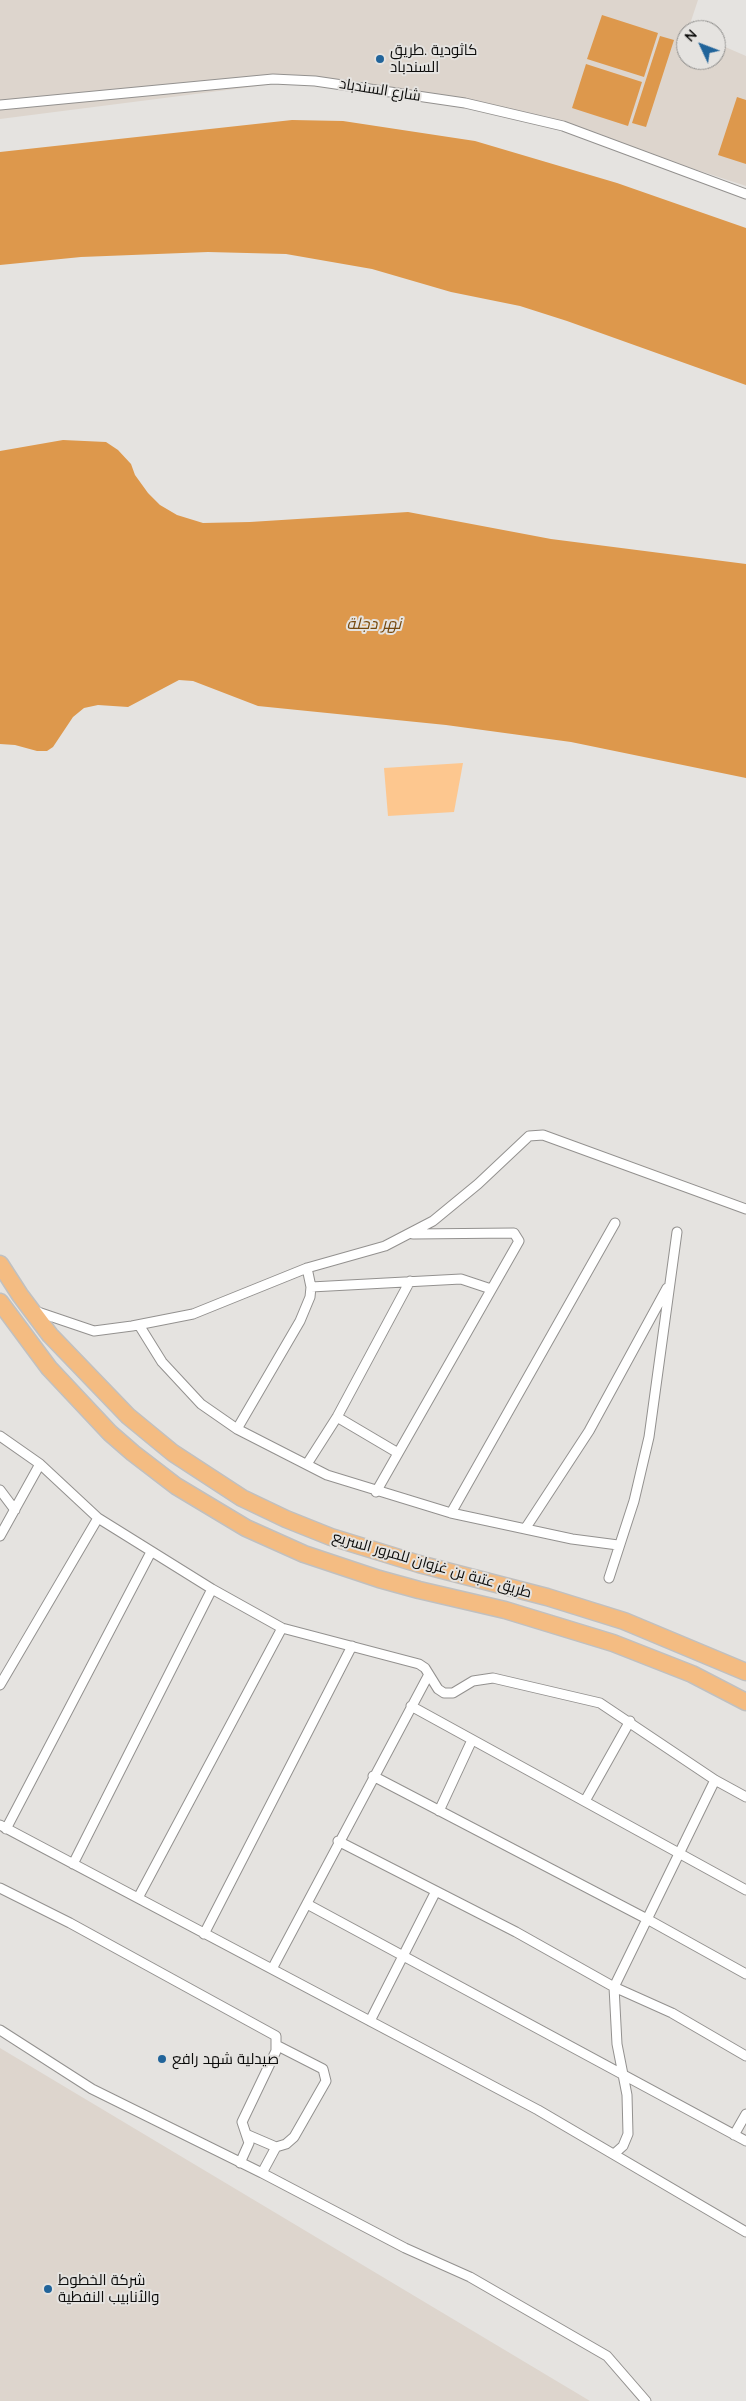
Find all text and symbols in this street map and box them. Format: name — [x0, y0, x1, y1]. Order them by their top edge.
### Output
north arrow — [676, 20, 726, 70]
text: N — [681, 26, 701, 45]
place label: كاثودية .طريق السندباد — [390, 41, 477, 76]
marker: كاثودية .طريق السندباد — [374, 53, 386, 65]
street label: شارع السندباد — [338, 75, 422, 105]
water label: نهر دجلة — [347, 614, 401, 634]
street label: طريق عتبة بن غزوان للمرور السريع — [330, 1528, 534, 1602]
place label: صيدلية شهد رافع — [172, 2050, 279, 2068]
marker: صيدلية شهد رافع — [156, 2053, 168, 2065]
place label: شركة الخطوط والأنابيب النفطية — [58, 2271, 160, 2306]
marker: شركة الخطوط والأنابيب النفطية — [42, 2283, 54, 2295]

